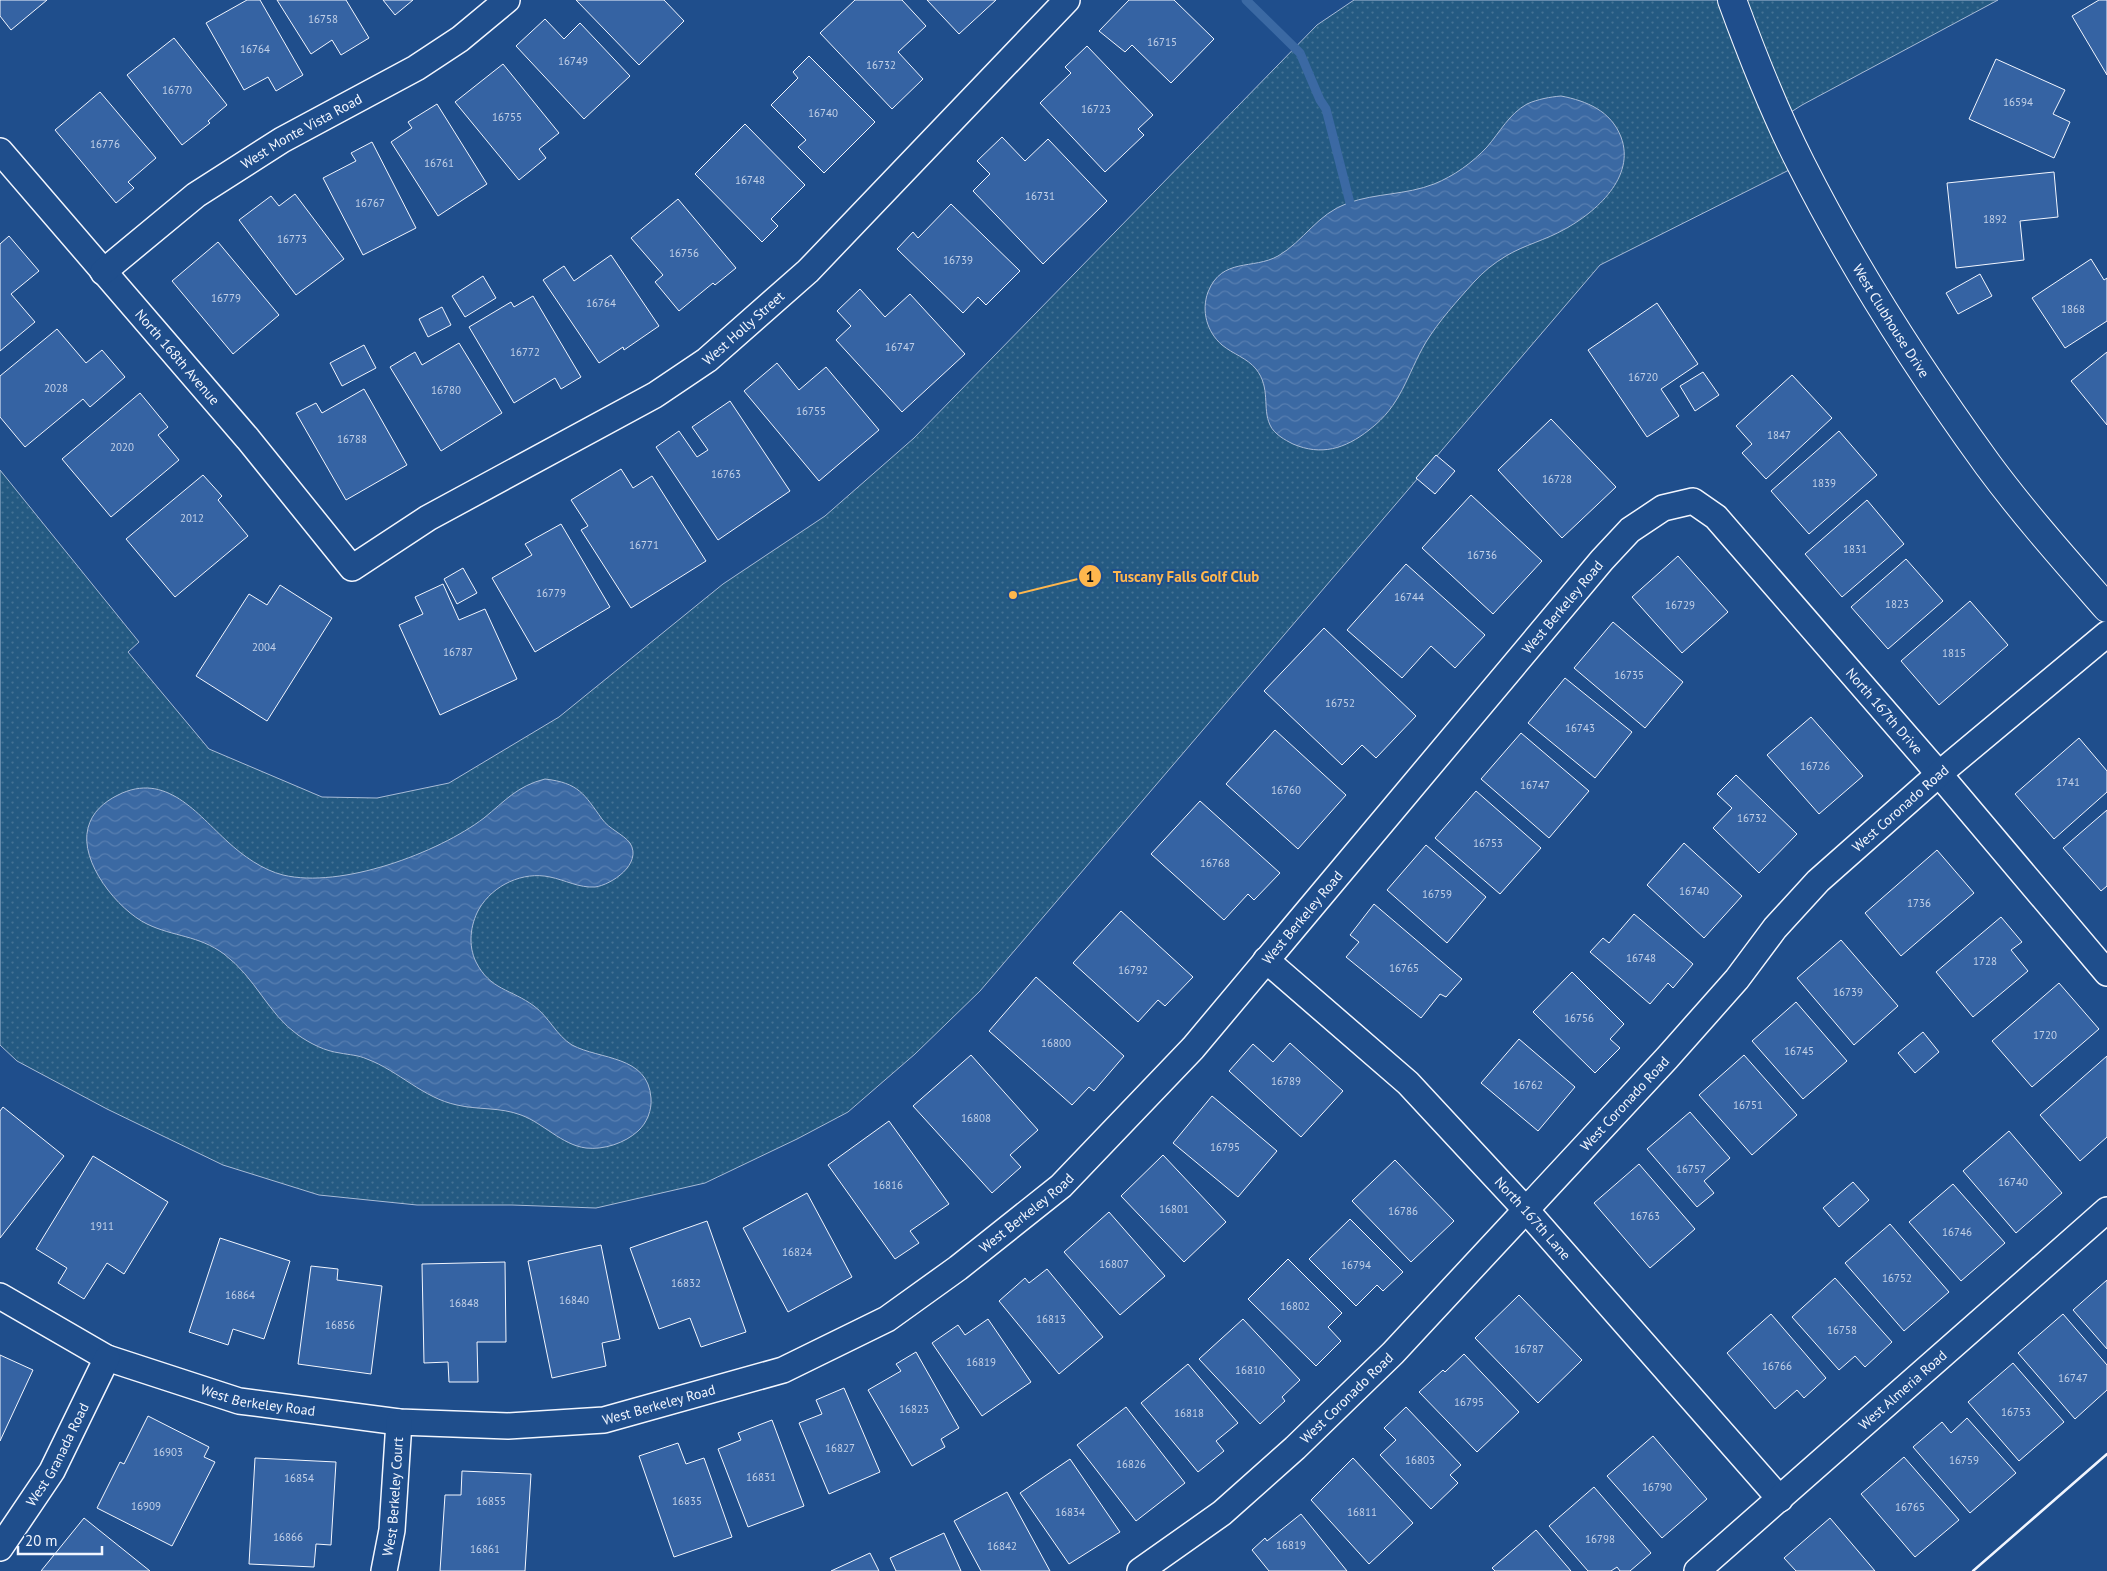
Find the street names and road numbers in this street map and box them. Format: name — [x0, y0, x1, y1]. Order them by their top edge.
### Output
street label: West Monte Vista Road — [237, 90, 365, 173]
street label: West Clubhouse Drive — [1849, 261, 1933, 381]
street label: West Holly Street — [699, 287, 788, 369]
street label: North 168th Avenue — [131, 305, 224, 409]
street label: West Berkeley Road — [1518, 557, 1607, 658]
street label: North 167th Drive — [1842, 664, 1927, 758]
street label: West Coronado Road — [1848, 761, 1952, 856]
street label: West Berkeley Road — [1258, 867, 1347, 968]
street label: West Coronado Road — [1576, 1052, 1673, 1155]
street label: West Berkeley Road — [975, 1169, 1077, 1257]
street label: North 167th Lane — [1491, 1173, 1575, 1264]
street label: West Almeria Road — [1855, 1346, 1951, 1434]
street label: West Coronado Road — [1296, 1349, 1397, 1447]
street label: West Berkeley Road — [198, 1380, 316, 1420]
street label: West Berkeley Road — [600, 1380, 717, 1429]
street label: West Granada Road — [22, 1400, 93, 1510]
street label: West Berkeley Court — [378, 1436, 407, 1558]

